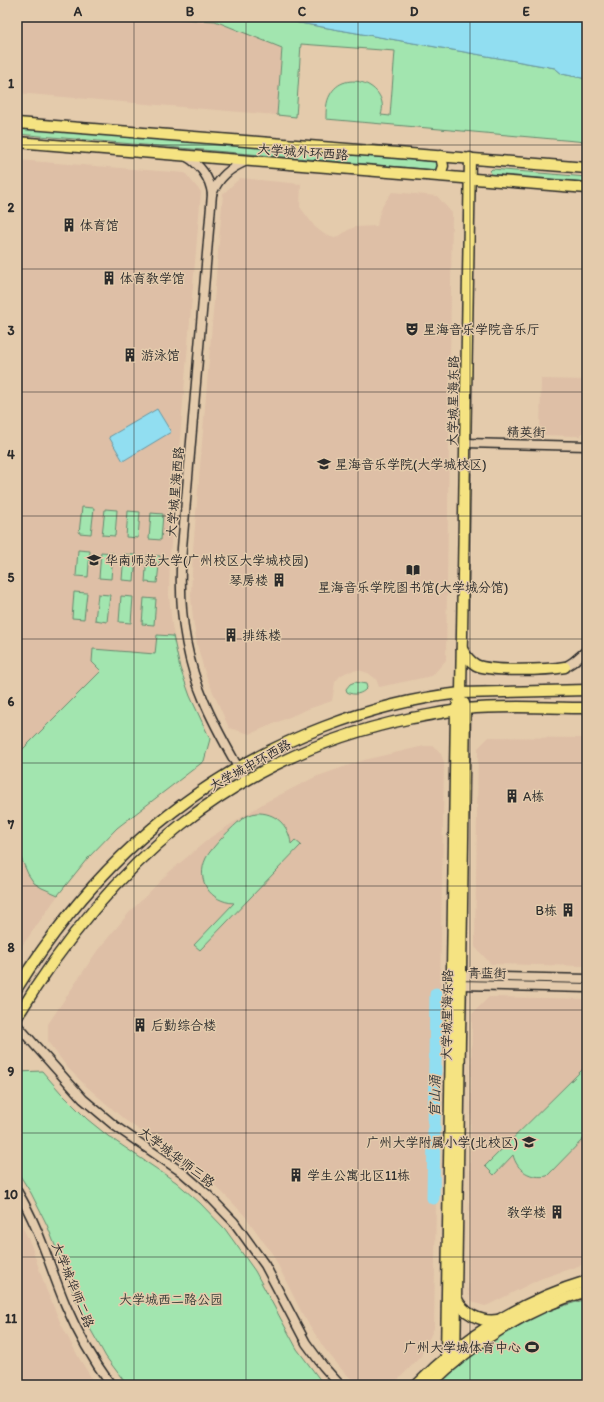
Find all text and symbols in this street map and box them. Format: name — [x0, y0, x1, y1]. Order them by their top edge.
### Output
text: A — [73, 4, 83, 19]
text: B — [186, 4, 195, 19]
text: C — [298, 4, 307, 19]
text: D — [410, 4, 419, 19]
text: E — [522, 4, 530, 19]
text: 1 — [8, 76, 14, 91]
street label: 大学城外环西路 — [257, 141, 349, 163]
text: 2 — [8, 200, 15, 215]
building icon: 体育馆 — [61, 217, 77, 233]
place label: 体育馆 — [80, 218, 119, 233]
building icon: 体育教学馆 — [101, 270, 117, 286]
place label: 体育教学馆 — [120, 271, 185, 286]
theatre icon: 星海音乐学院音乐厅 — [404, 321, 420, 337]
place label: 星海音乐学院音乐厅 — [423, 322, 540, 337]
text: 3 — [7, 323, 15, 338]
building icon: 游泳馆 — [122, 347, 138, 363]
place label: 游泳馆 — [141, 348, 180, 363]
street label: 大学城星海东路 — [445, 355, 461, 447]
street label: 精英街 — [506, 424, 546, 440]
street label: 大学城星海西路 — [164, 446, 186, 538]
text: 4 — [7, 447, 15, 462]
school or university icon: 星海音乐学院(大学城校区) — [316, 456, 332, 472]
place label: 星海音乐学院(大学城校区) — [335, 457, 486, 472]
school or university icon: 华南师范大学(广州校区大学城校园) — [86, 552, 102, 568]
place label: 华南师范大学(广州校区大学城校园) — [105, 553, 308, 568]
library icon: 星海音乐学院图书馆(大学城分馆) — [405, 562, 421, 578]
text: 5 — [8, 570, 15, 585]
building icon: 琴房楼 — [271, 572, 287, 588]
place label: 琴房楼 — [229, 573, 268, 588]
place label: 星海音乐学院图书馆(大学城分馆) — [318, 580, 508, 595]
building icon: 排练楼 — [223, 627, 239, 643]
place label: 排练楼 — [242, 628, 281, 643]
text: 6 — [8, 694, 15, 709]
street label: 大学城中环西路 — [207, 736, 293, 794]
building icon: A栋 — [504, 788, 520, 804]
place label: A栋 — [523, 789, 544, 804]
text: 7 — [7, 817, 15, 832]
building icon: B栋 — [560, 902, 576, 918]
place label: B栋 — [536, 903, 557, 918]
text: 8 — [7, 940, 15, 955]
street label: 青蓝街 — [467, 965, 507, 981]
street label: 大学城星海东路 — [439, 969, 455, 1061]
building icon: 后勤综合楼 — [132, 1017, 148, 1033]
place label: 后勤综合楼 — [151, 1018, 216, 1033]
text: 9 — [8, 1064, 15, 1079]
water label: 官山涌 — [426, 1074, 444, 1117]
street label: 大学城华师三路 — [136, 1124, 218, 1190]
school or university icon: 广州大学附属小学(北校区) — [521, 1134, 537, 1150]
place label: 广州大学附属小学(北校区) — [367, 1135, 518, 1150]
building icon: 学生公寓北区11栋 — [288, 1167, 304, 1183]
place label: 学生公寓北区11栋 — [307, 1168, 410, 1183]
text: 10 — [4, 1187, 18, 1202]
building icon: 教学楼 — [549, 1204, 565, 1220]
place label: 教学楼 — [507, 1205, 546, 1220]
street label: 大学城华师二路 — [49, 1240, 97, 1330]
park label: 大学城西二路公园 — [119, 1292, 223, 1307]
text: 11 — [5, 1311, 17, 1326]
sports icon: 广州大学城体育中心 — [524, 1339, 540, 1355]
place label: 广州大学城体育中心 — [404, 1340, 521, 1355]

